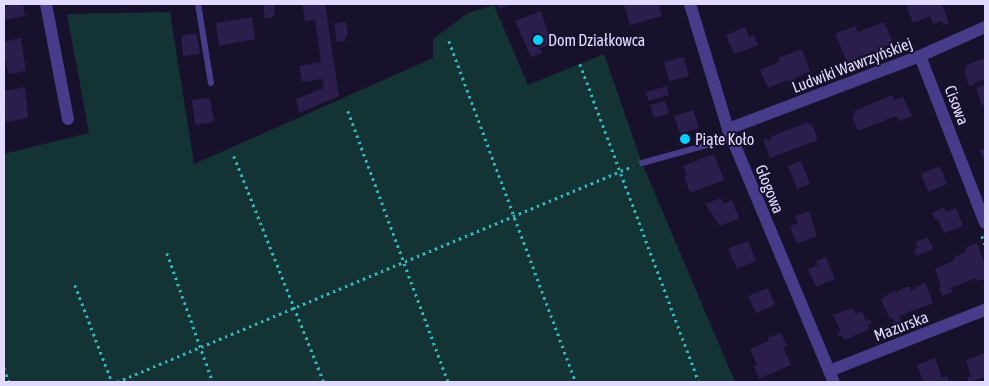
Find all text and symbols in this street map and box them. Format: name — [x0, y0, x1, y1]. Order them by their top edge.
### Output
place label: Dom Działkowca — [548, 30, 645, 50]
street label: Ludwiki Wawrzyńskiej — [789, 33, 915, 97]
marker: Dom Działkowca — [532, 34, 544, 46]
street label: Cisowa — [941, 83, 973, 127]
place label: Piąte Koło — [695, 129, 754, 149]
marker: Piąte Koło — [679, 133, 691, 145]
street label: Głogowa — [752, 162, 788, 216]
street label: Mazurska — [871, 307, 931, 345]

